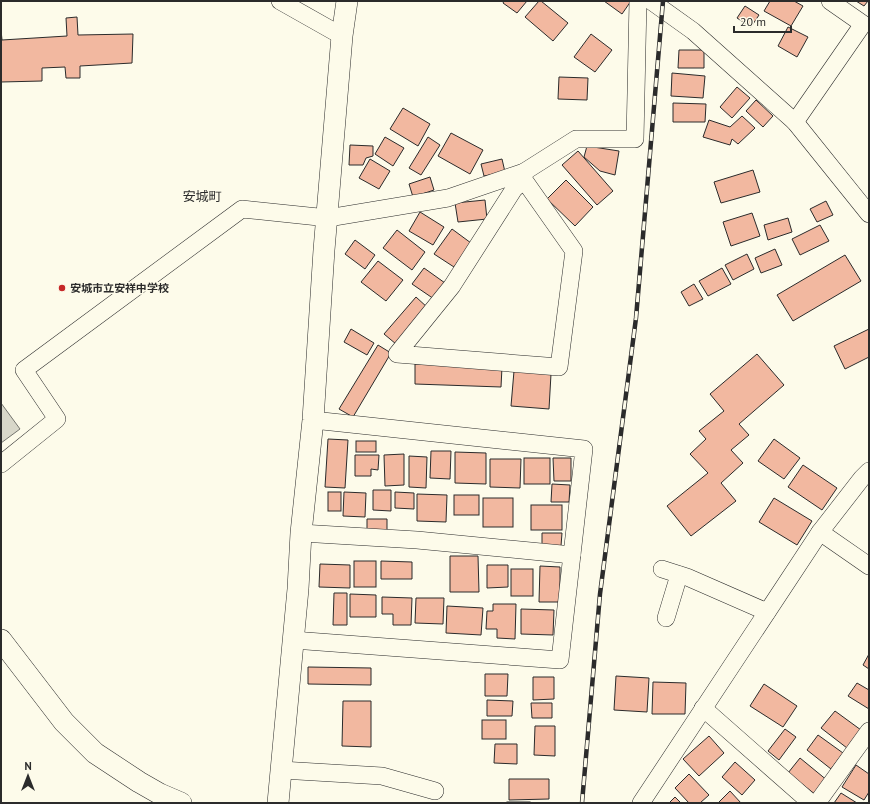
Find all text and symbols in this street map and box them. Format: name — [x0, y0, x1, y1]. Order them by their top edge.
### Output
scale bar — [734, 8, 791, 34]
text: 20 m — [740, 14, 766, 29]
district label: 安城町 — [182, 188, 222, 205]
place label: 安城市立安祥中学校 — [70, 281, 169, 295]
marker: 安城市立安祥中学校 — [57, 283, 67, 293]
north arrow — [8, 756, 48, 796]
text: N — [24, 759, 32, 773]

